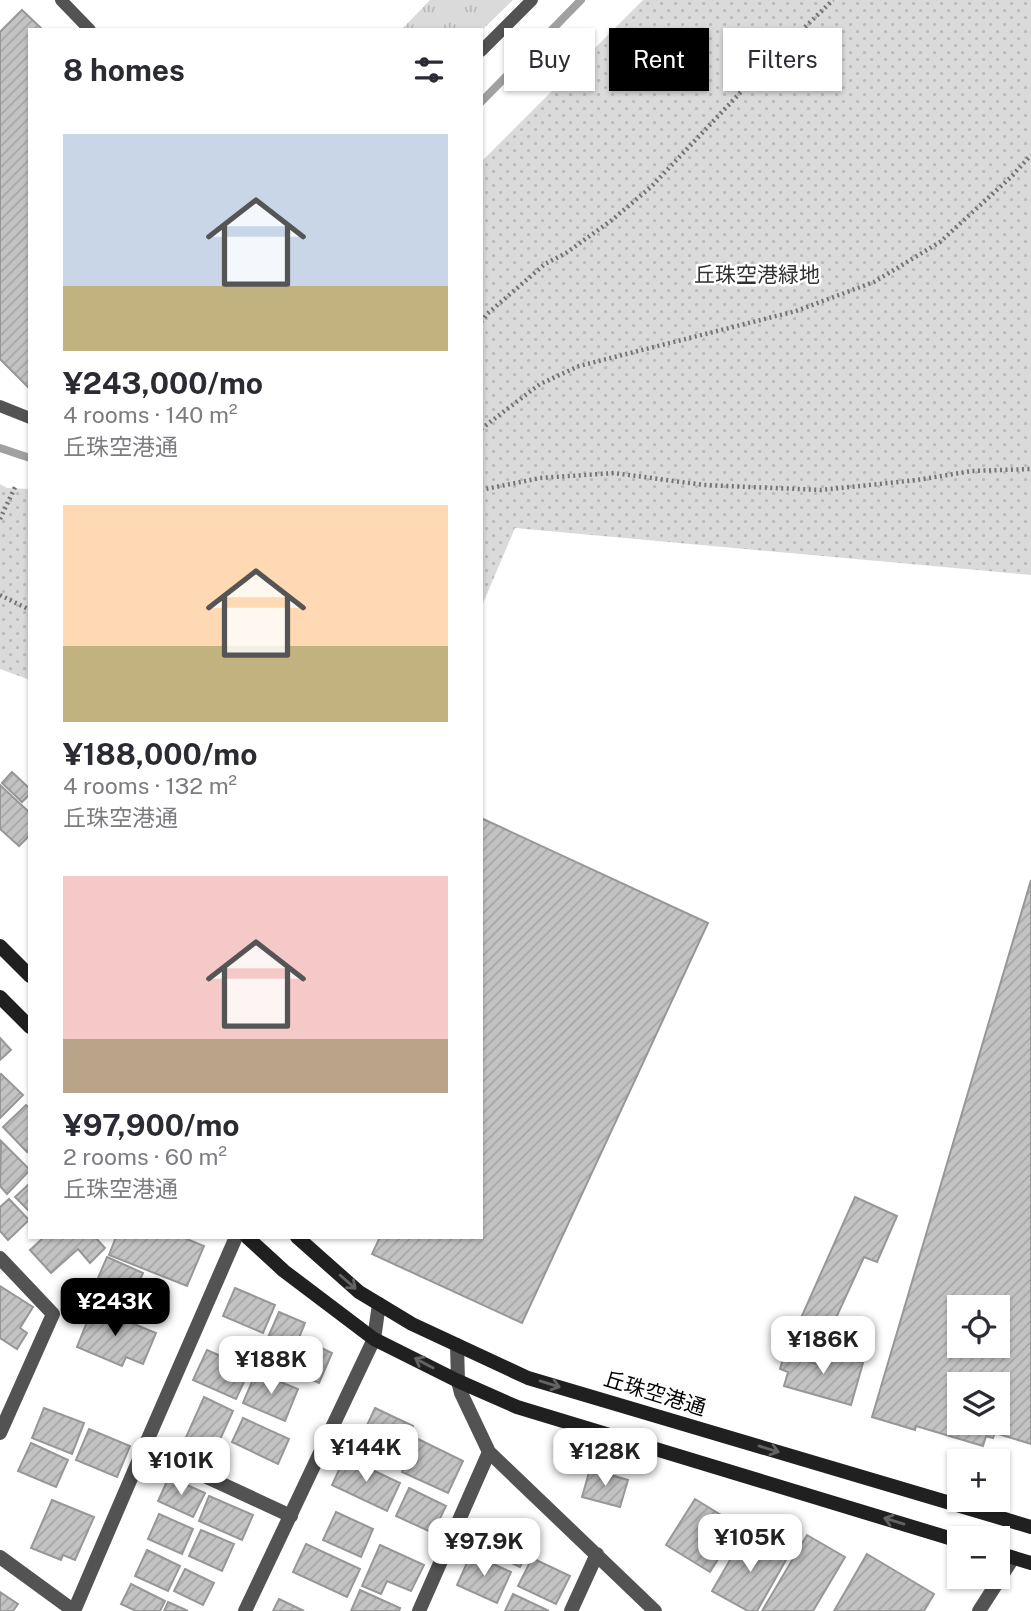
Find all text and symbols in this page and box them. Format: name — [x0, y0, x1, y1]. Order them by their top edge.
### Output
chip: Buy — [504, 28, 595, 91]
chip: Rent — [609, 28, 709, 91]
chip: Filters — [723, 28, 842, 91]
icon: filters — [410, 51, 448, 89]
text: 8 homes — [63, 52, 185, 88]
icon: home — [193, 179, 319, 305]
park label: 丘珠空港緑地 — [694, 262, 820, 287]
text: ¥243,000/mo — [63, 365, 263, 401]
text: 4 rooms · 140 m² — [63, 401, 237, 428]
text: 丘珠空港通 — [63, 433, 178, 460]
icon: home — [193, 550, 319, 676]
text: ¥188,000/mo — [63, 736, 257, 772]
text: 4 rooms · 132 m² — [63, 772, 237, 799]
text: 丘珠空港通 — [63, 804, 178, 831]
icon: home — [193, 921, 319, 1047]
text: ¥97,900/mo — [63, 1107, 240, 1143]
text: 2 rooms · 60 m² — [63, 1143, 227, 1170]
text: 丘珠空港通 — [63, 1175, 178, 1202]
one-way arrow — [339, 1274, 357, 1290]
pin: ¥243K — [66, 1278, 164, 1338]
text: ¥243K — [77, 1287, 153, 1314]
map controls — [947, 1295, 1010, 1589]
button: locate — [947, 1295, 1010, 1358]
pin: ¥186K — [774, 1316, 872, 1376]
text: ¥186K — [787, 1325, 859, 1352]
pin: ¥188K — [222, 1336, 320, 1396]
text: ¥188K — [235, 1345, 307, 1372]
one-way arrow — [414, 1356, 435, 1369]
street label: 丘珠空港通 — [601, 1366, 709, 1420]
button: layers — [947, 1372, 1010, 1435]
one-way arrow — [539, 1379, 561, 1392]
pin: ¥144K — [317, 1424, 415, 1484]
pin: ¥128K — [556, 1428, 654, 1488]
text: ¥144K — [330, 1433, 402, 1460]
text: ¥128K — [569, 1437, 641, 1464]
pin: ¥101K — [132, 1438, 230, 1497]
one-way arrow — [757, 1443, 779, 1456]
text: ¥101K — [148, 1446, 214, 1473]
button: + — [947, 1449, 1010, 1512]
pin: ¥105K — [701, 1514, 799, 1574]
one-way arrow — [883, 1514, 905, 1527]
pin: ¥97.9K — [427, 1518, 541, 1578]
text: ¥105K — [714, 1523, 786, 1550]
button: − — [947, 1526, 1010, 1589]
text: ¥97.9K — [444, 1527, 524, 1554]

